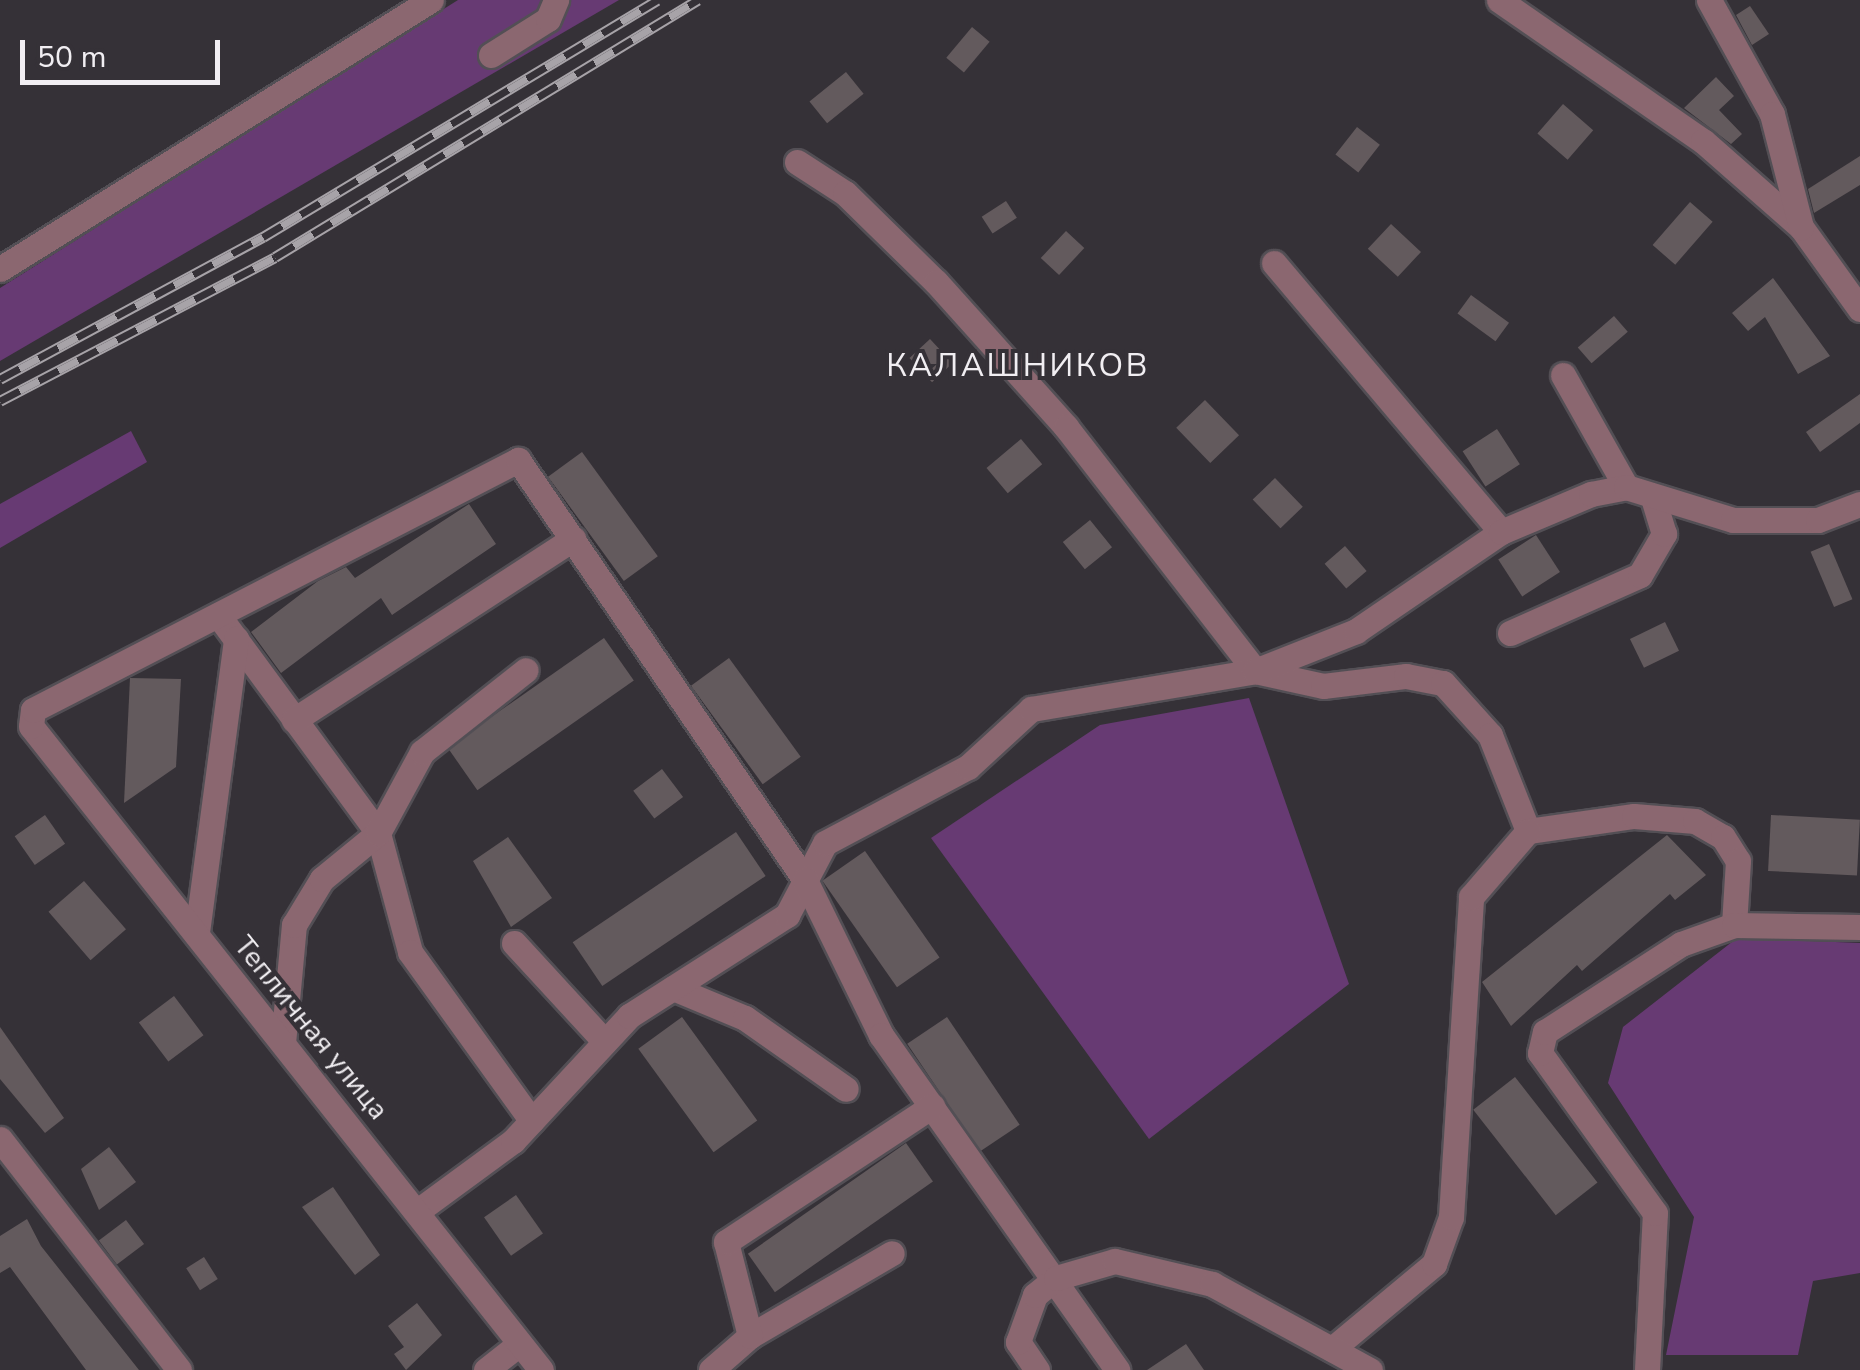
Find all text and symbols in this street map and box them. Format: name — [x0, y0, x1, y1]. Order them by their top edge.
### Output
scale bar — [25, 20, 225, 82]
text: 50 m — [37, 37, 106, 78]
district label: КАЛАШНИКОВ — [886, 347, 1150, 385]
street label: Тепличная улица — [227, 930, 395, 1126]

